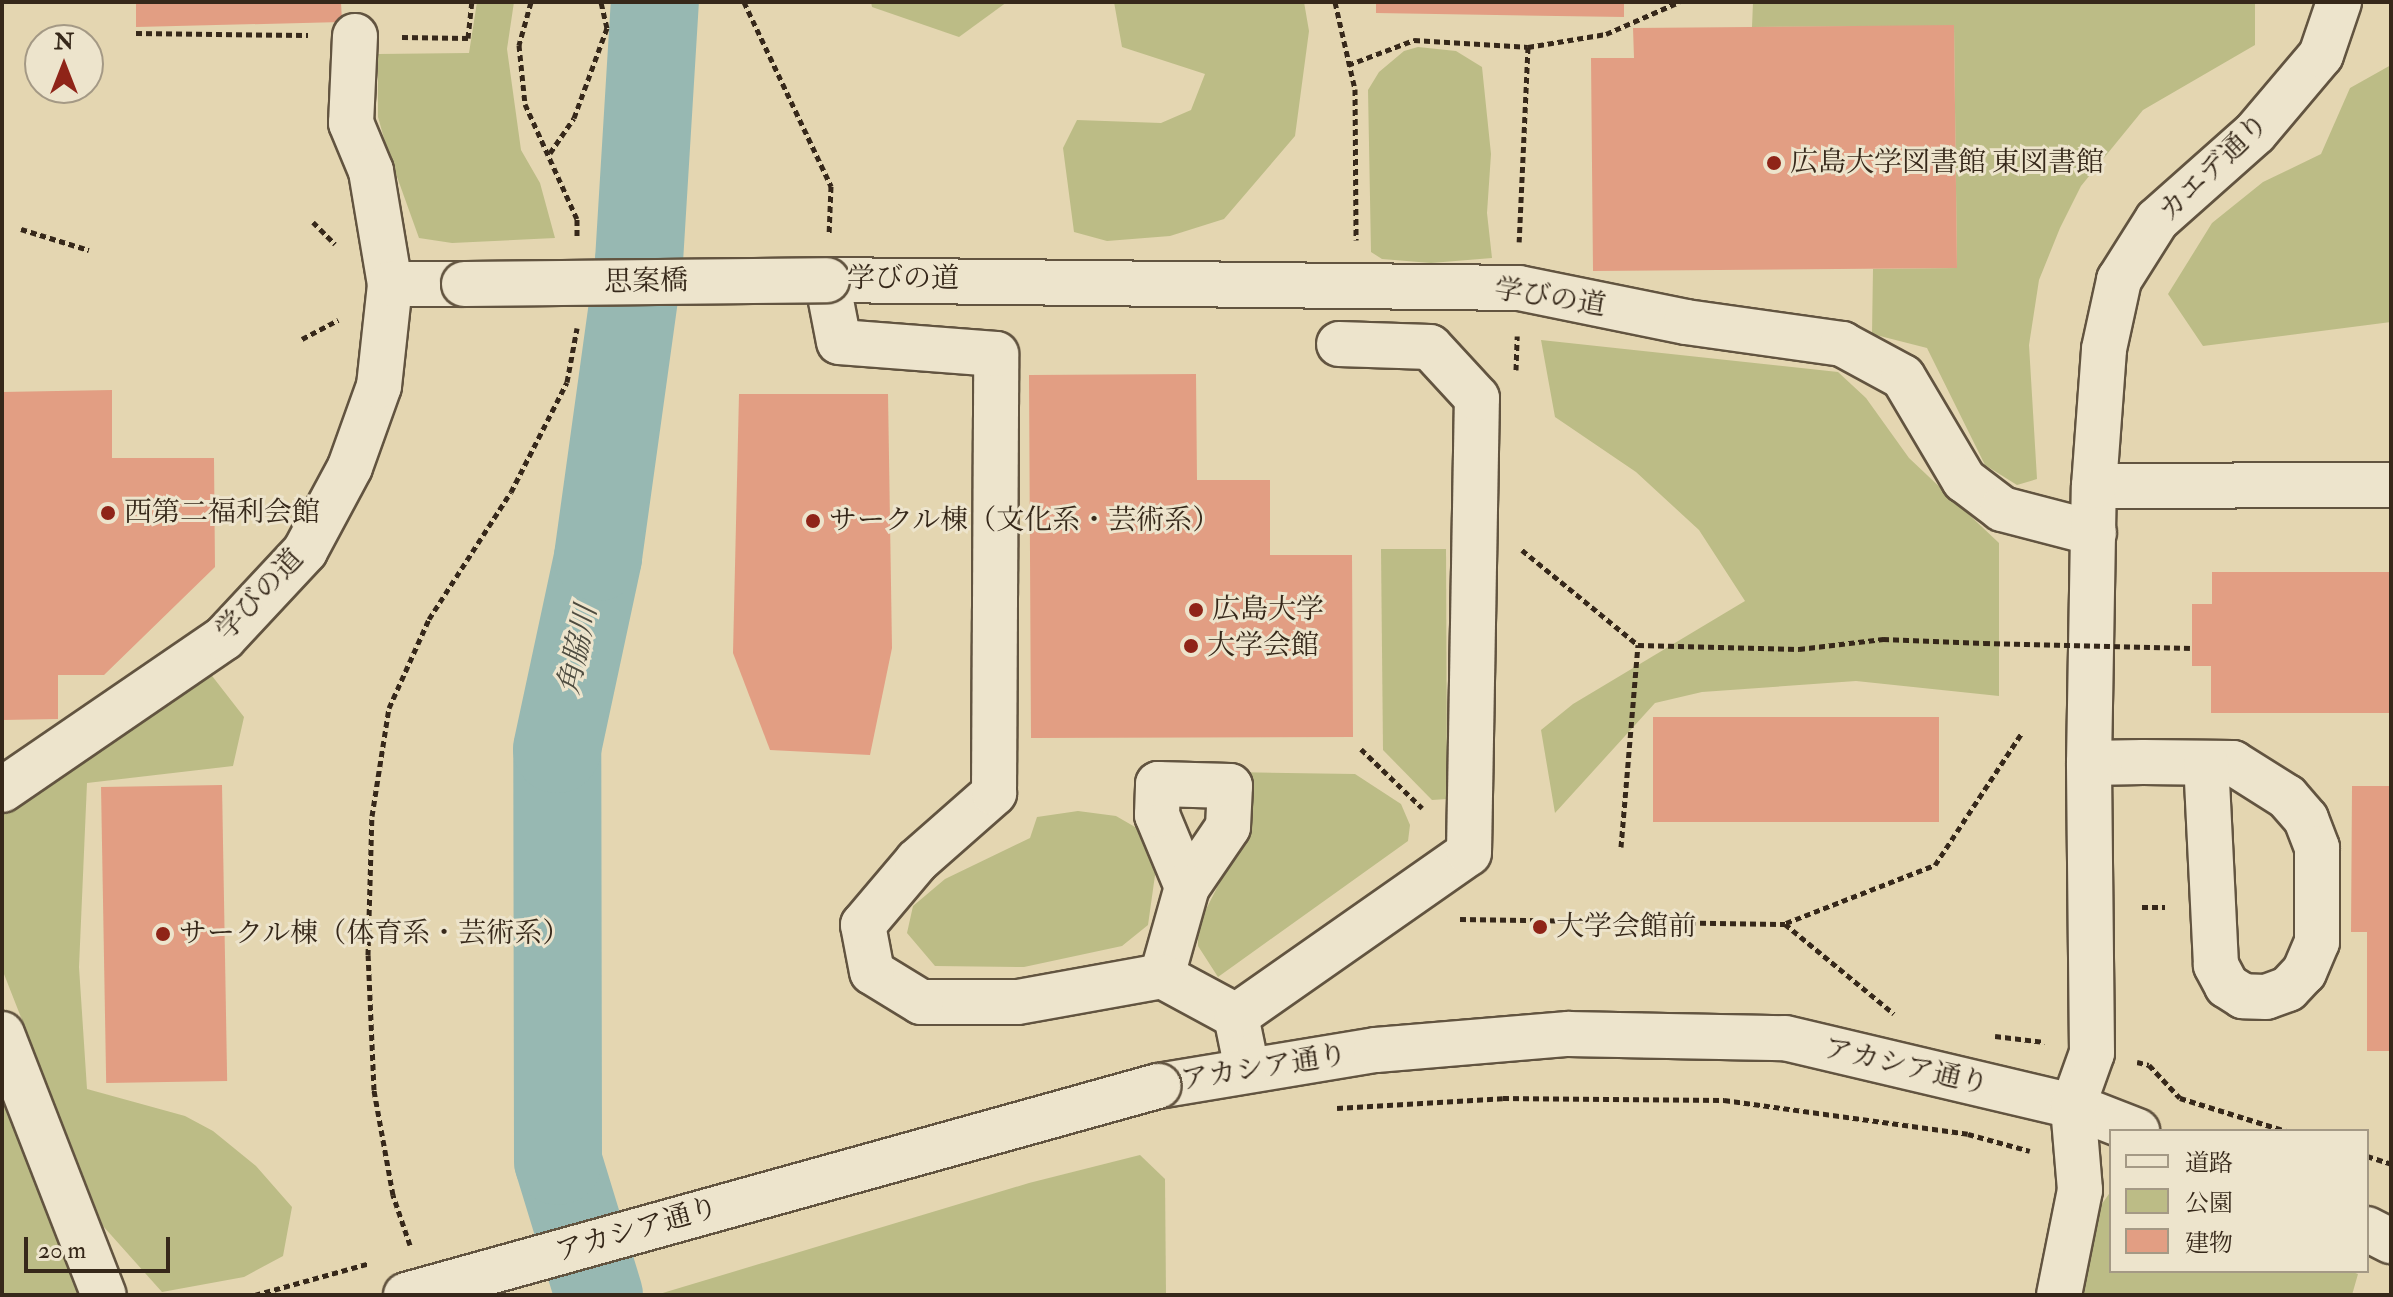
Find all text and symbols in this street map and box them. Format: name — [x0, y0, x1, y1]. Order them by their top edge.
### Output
north arrow — [24, 24, 104, 104]
text: N — [54, 28, 74, 56]
street label: カエデ通り — [2152, 107, 2276, 229]
place label: 広島大学図書館 東図書館 — [1790, 146, 2104, 180]
marker: 広島大学図書館 東図書館 — [1765, 154, 1783, 172]
street label: 学びの道 — [847, 262, 959, 296]
street label: 思案橋 — [604, 264, 688, 300]
street label: 学びの道 — [1492, 273, 1608, 323]
place label: 西第二福利会館 — [124, 496, 320, 530]
marker: 西第二福利会館 — [99, 504, 117, 522]
place label: サークル棟（文化系・芸術系） — [829, 504, 1221, 538]
marker: サークル棟（文化系・芸術系） — [804, 512, 822, 530]
street label: 学びの道 — [210, 543, 310, 647]
place label: 広島大学 — [1212, 593, 1324, 627]
marker: 広島大学 — [1187, 601, 1205, 619]
water label: 角脇川 — [551, 602, 605, 698]
place label: 大学会館 — [1207, 629, 1319, 663]
marker: 大学会館 — [1182, 637, 1200, 655]
place label: 大学会館前 — [1556, 910, 1696, 944]
place label: サークル棟（体育系・芸術系） — [179, 917, 571, 951]
marker: 大学会館前 — [1531, 918, 1549, 936]
marker: サークル棟（体育系・芸術系） — [154, 925, 172, 943]
street label: アカシア通り — [1820, 1032, 1992, 1102]
street label: アカシア通り — [1178, 1038, 1350, 1098]
legend — [2109, 1129, 2369, 1273]
text: 道路 — [2185, 1148, 2233, 1179]
text: 公園 — [2185, 1188, 2233, 1219]
street label: アカシア通り — [552, 1191, 722, 1269]
scale bar — [28, 1221, 174, 1271]
text: 建物 — [2185, 1228, 2233, 1259]
text: 20 m — [38, 1235, 86, 1266]

